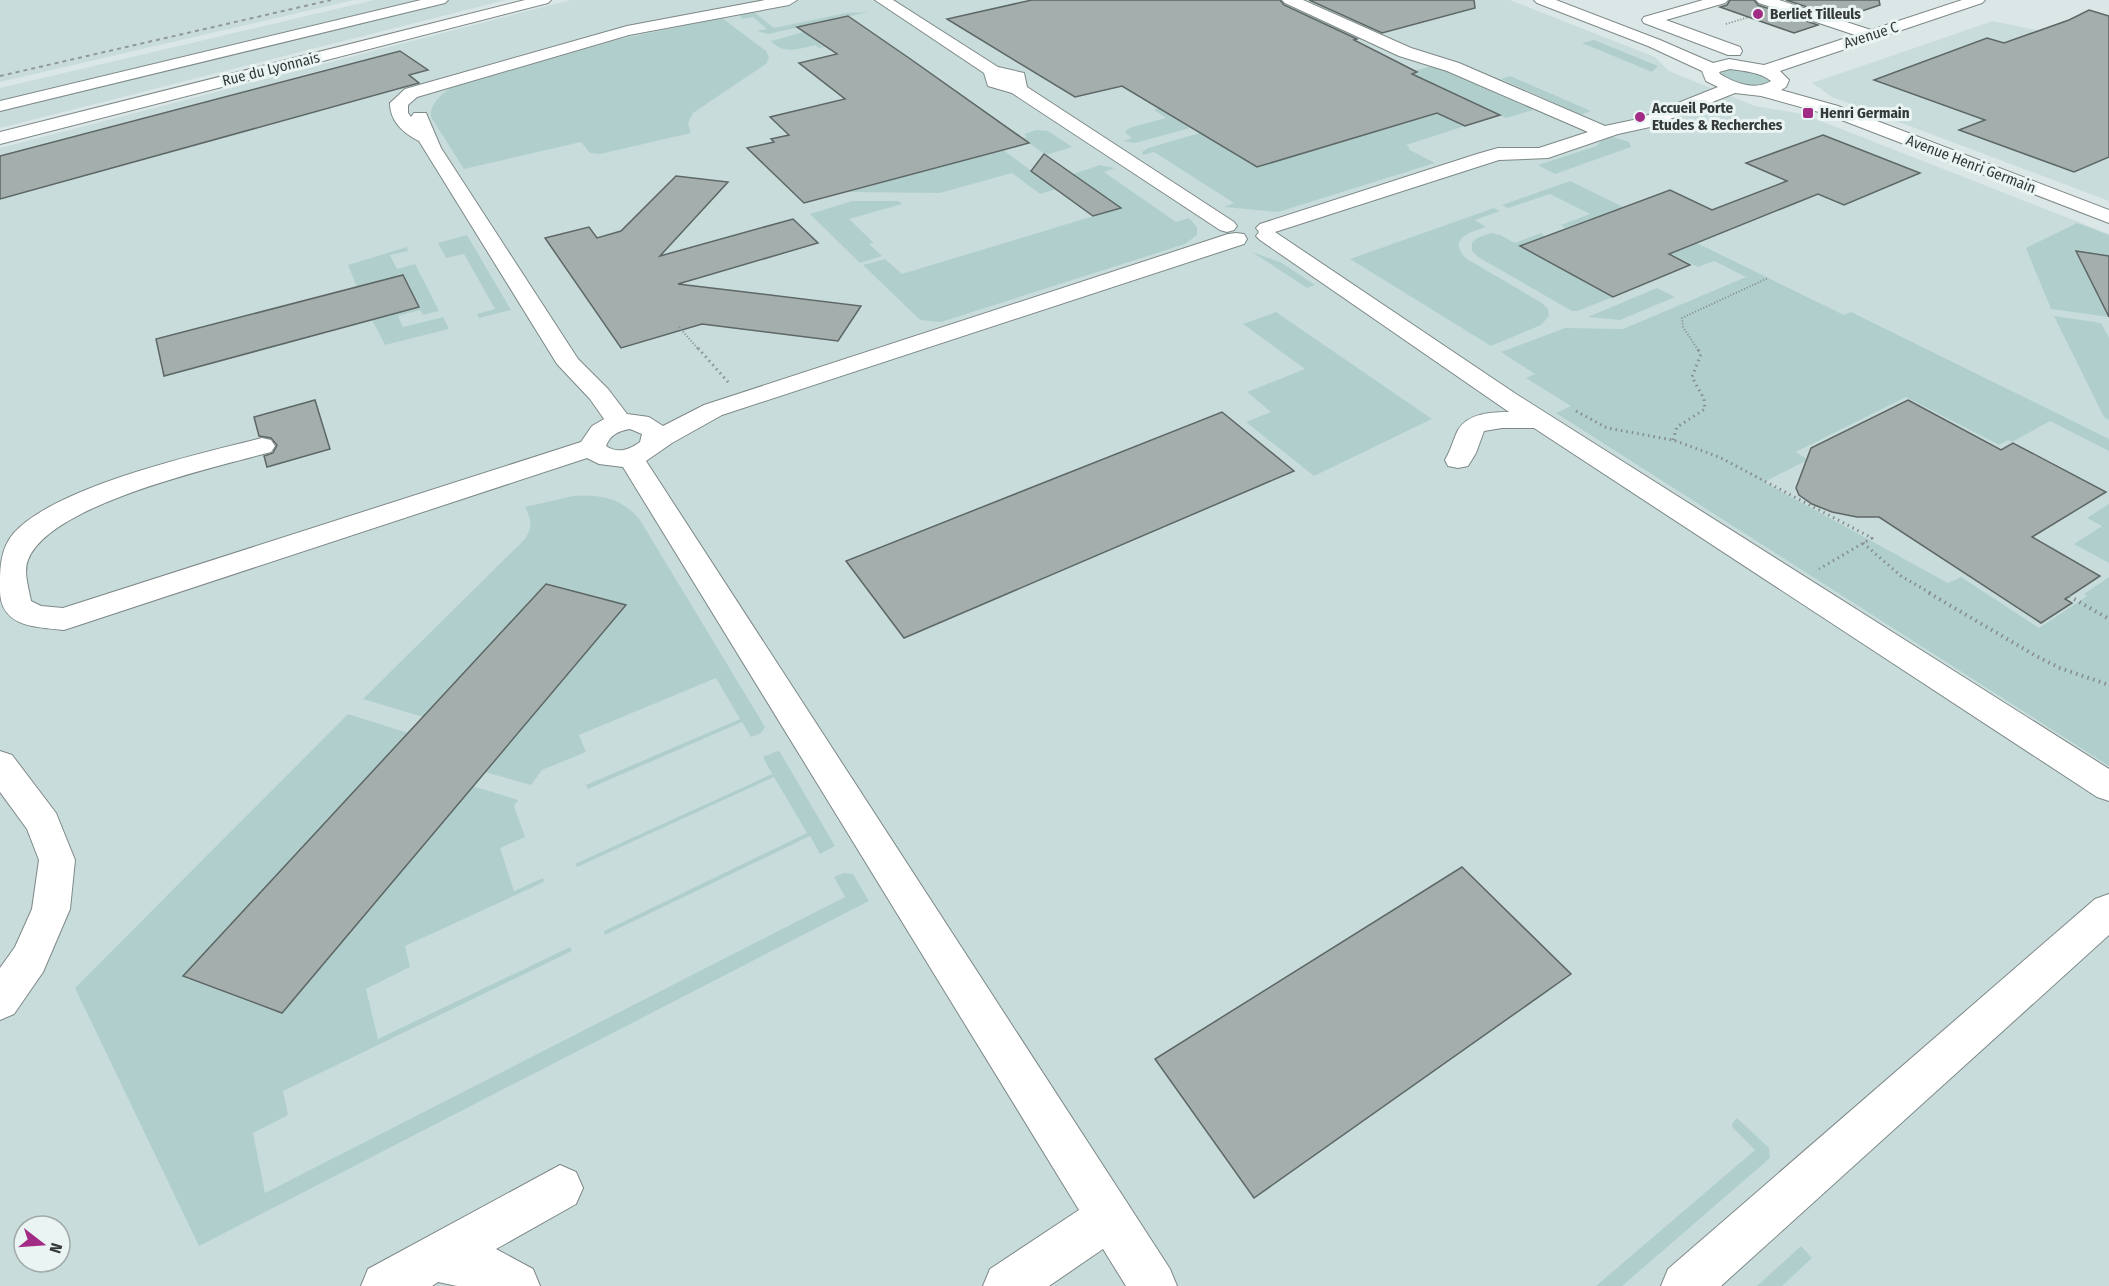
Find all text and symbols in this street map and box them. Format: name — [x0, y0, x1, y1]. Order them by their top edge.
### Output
place label: Berliet Tilleuls — [1770, 5, 1861, 23]
marker: Berliet Tilleuls — [1751, 7, 1765, 21]
street label: Avenue C — [1841, 18, 1901, 52]
street label: Rue du Lyonnais — [220, 48, 322, 90]
place label: Accueil Porte Etudes & Recherches — [1651, 99, 1783, 134]
place label: Henri Germain — [1820, 104, 1910, 122]
marker: Henri Germain — [1801, 106, 1815, 120]
marker: Accueil Porte Etudes & Recherches — [1633, 110, 1647, 124]
street label: Avenue Henri Germain — [1904, 131, 2038, 197]
north arrow — [12, 1214, 72, 1274]
text: N — [45, 1241, 66, 1256]

